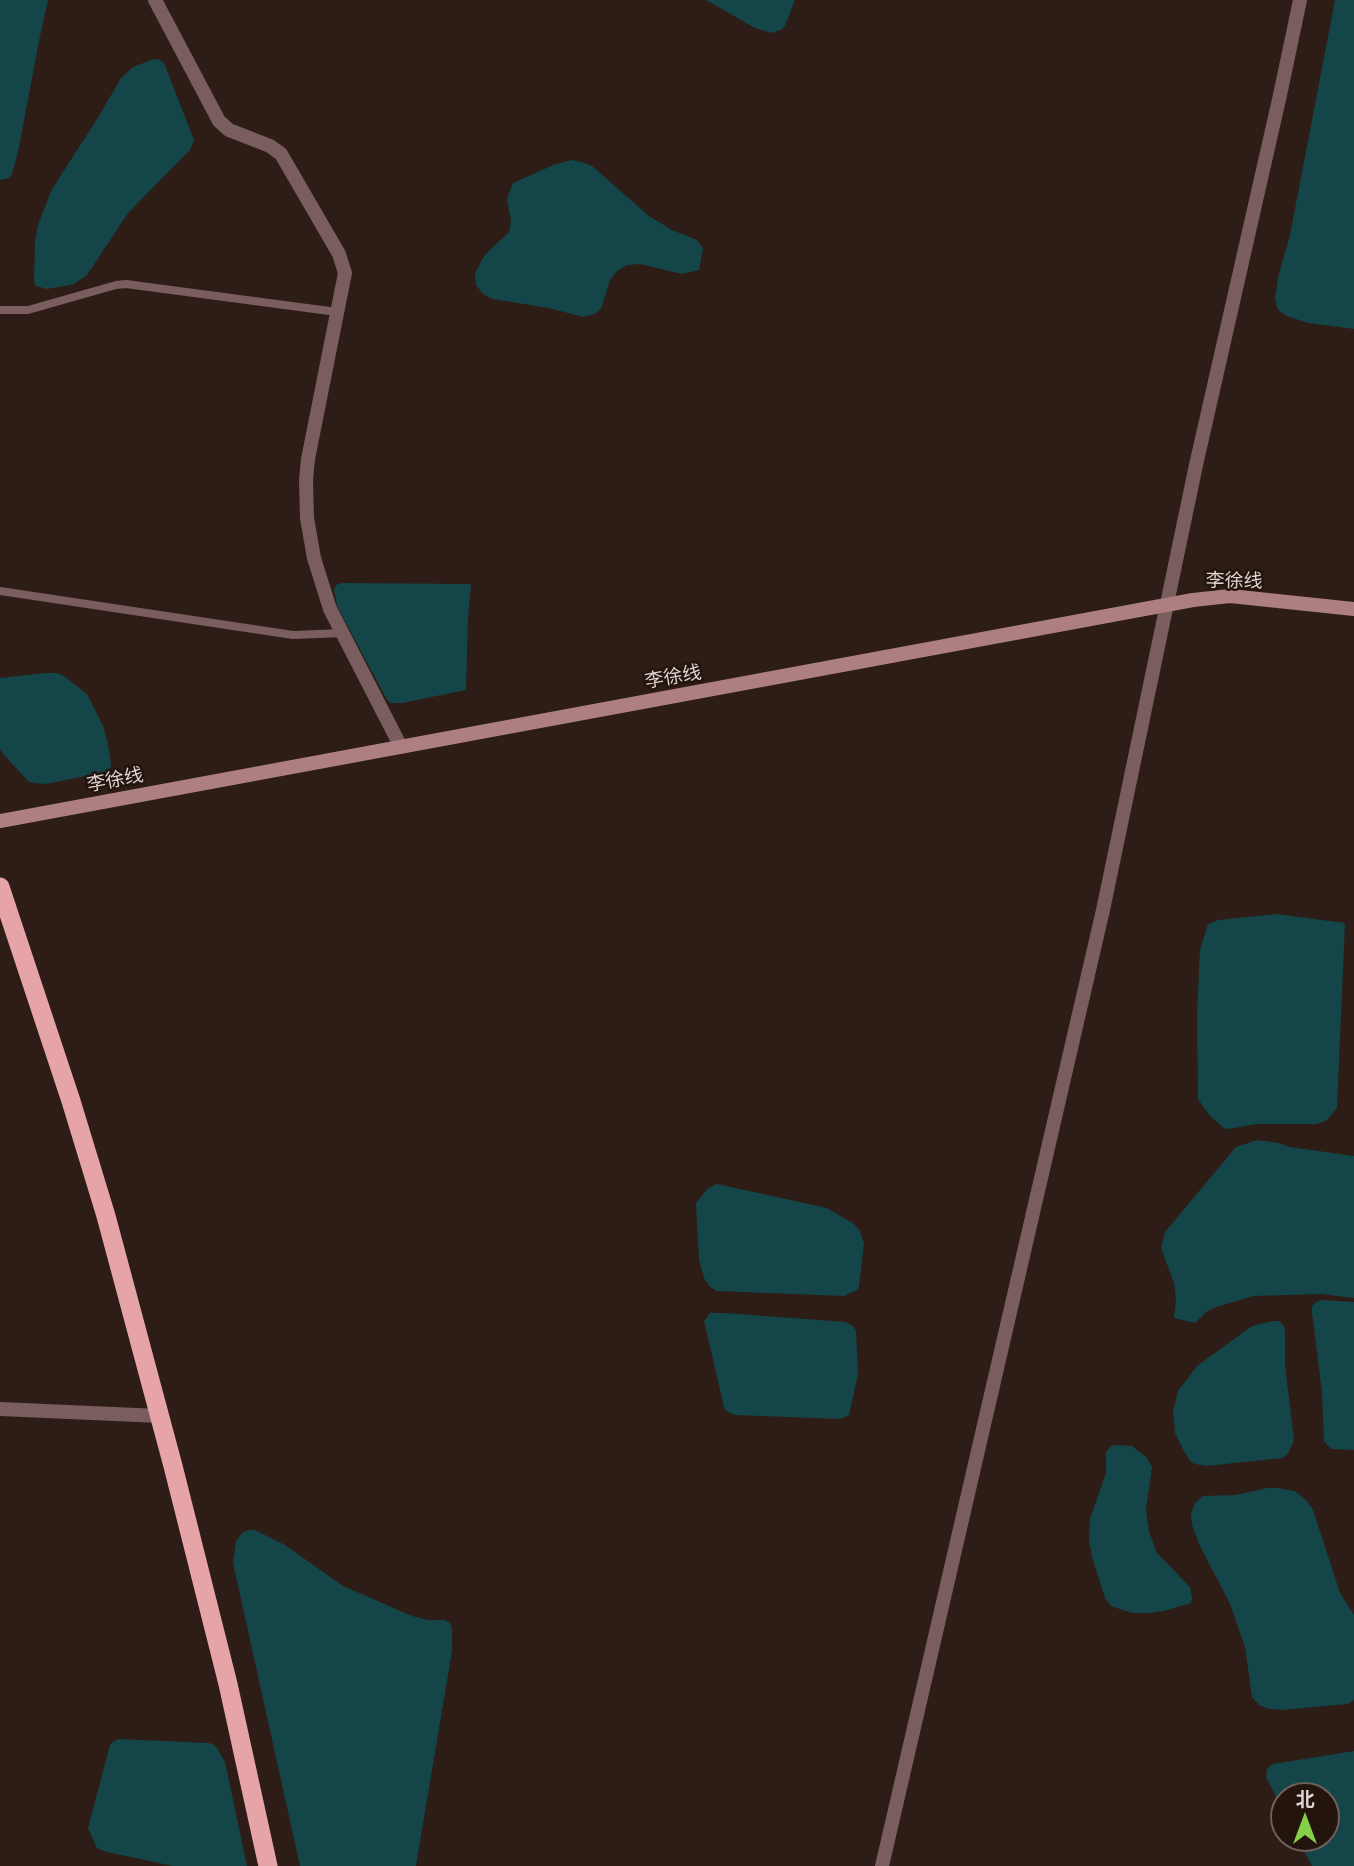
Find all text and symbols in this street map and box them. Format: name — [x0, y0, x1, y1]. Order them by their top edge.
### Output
street label: 李徐线 — [1205, 569, 1263, 593]
street label: 李徐线 — [643, 661, 703, 693]
street label: 李徐线 — [85, 763, 145, 797]
north arrow — [1270, 1782, 1340, 1852]
text: 北 — [1295, 1785, 1315, 1811]

